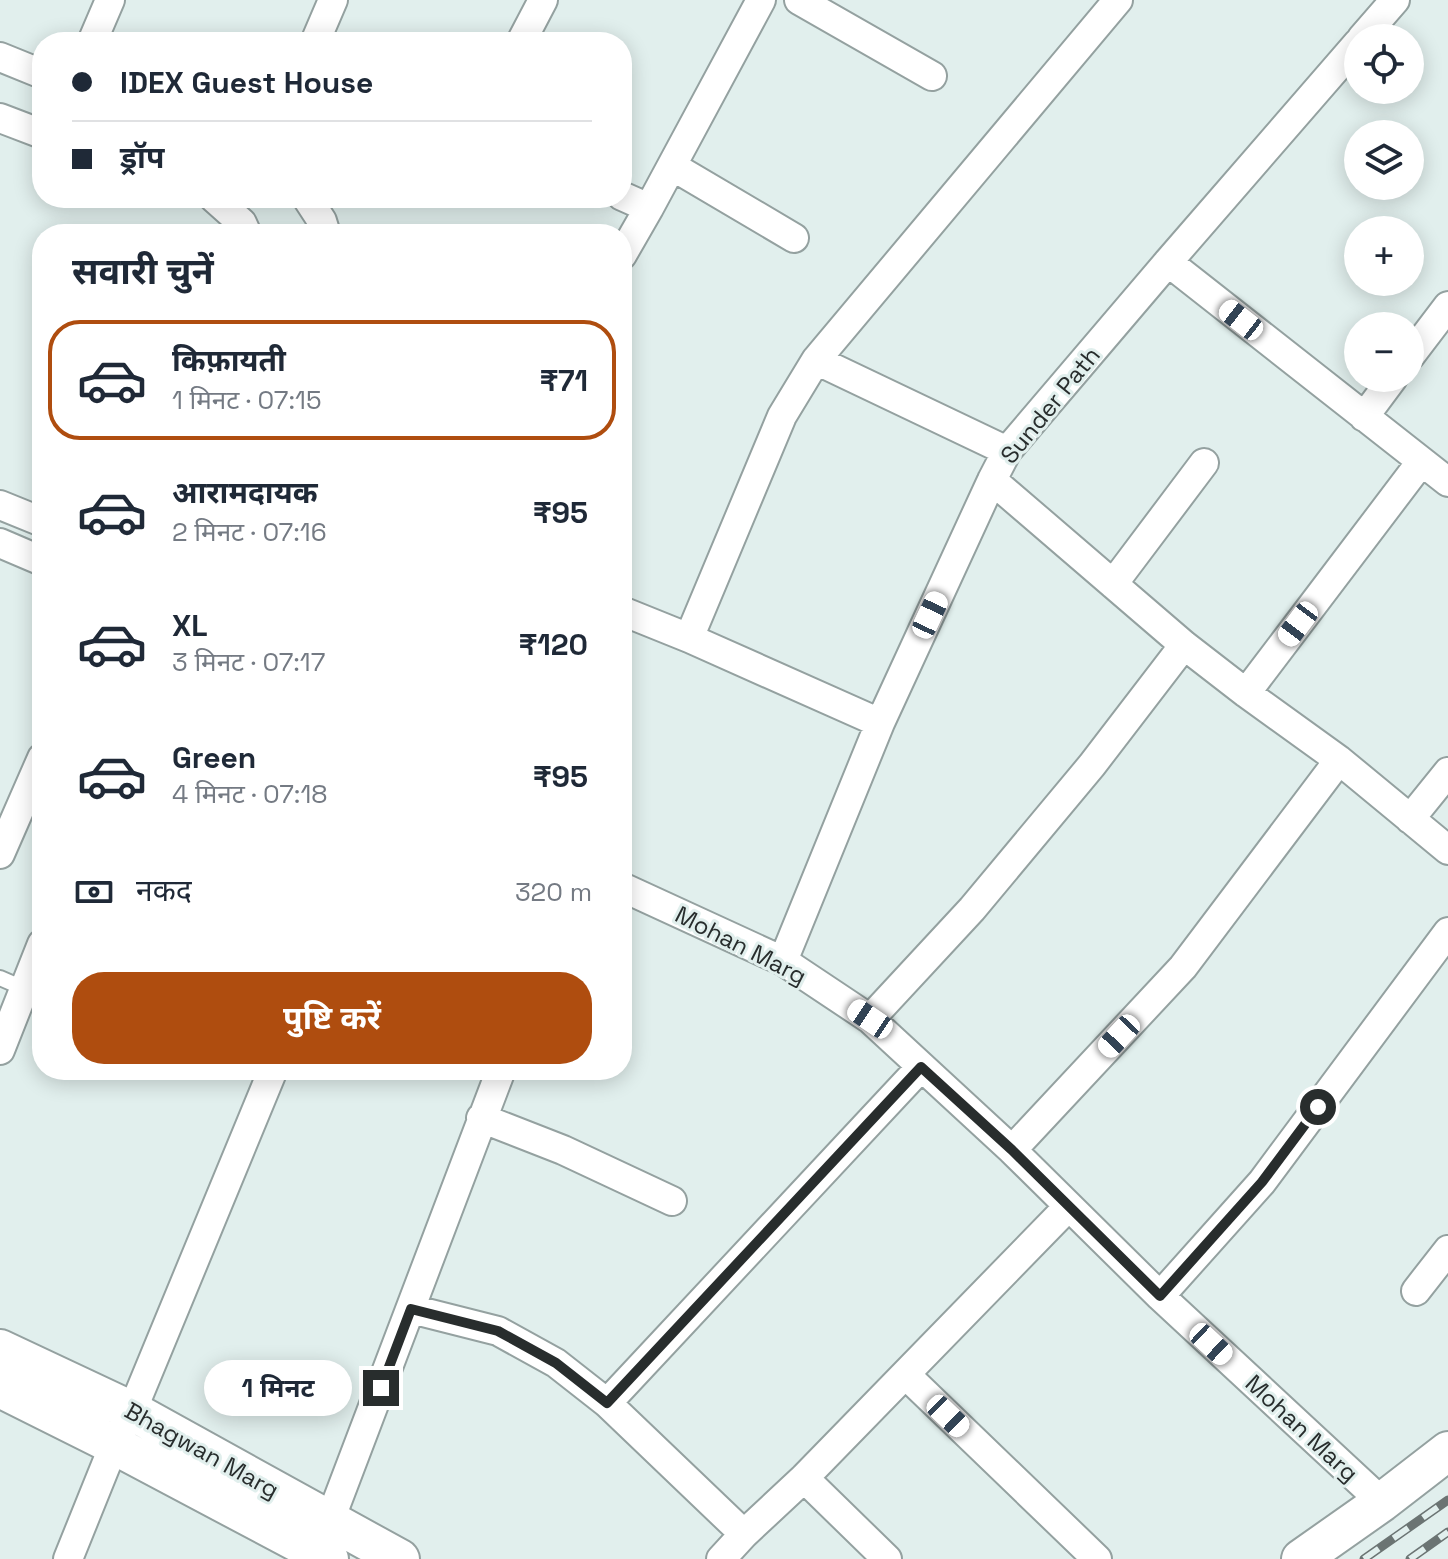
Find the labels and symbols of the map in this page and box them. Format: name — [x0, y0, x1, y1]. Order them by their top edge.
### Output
car — [1215, 296, 1267, 344]
street label: Sunder Path — [993, 340, 1107, 470]
car — [909, 588, 951, 642]
car — [1274, 598, 1322, 650]
street label: Mohan Marg — [670, 899, 812, 991]
car — [843, 996, 897, 1042]
car — [1094, 1010, 1144, 1062]
route start — [1300, 1089, 1336, 1125]
car — [1185, 1319, 1237, 1369]
callout: 1 मिनट — [205, 1360, 353, 1416]
street label: Mohan Marg — [1239, 1368, 1365, 1488]
route end — [363, 1370, 399, 1406]
car — [922, 1391, 974, 1441]
street label: Bhagwan Marg — [119, 1395, 285, 1505]

